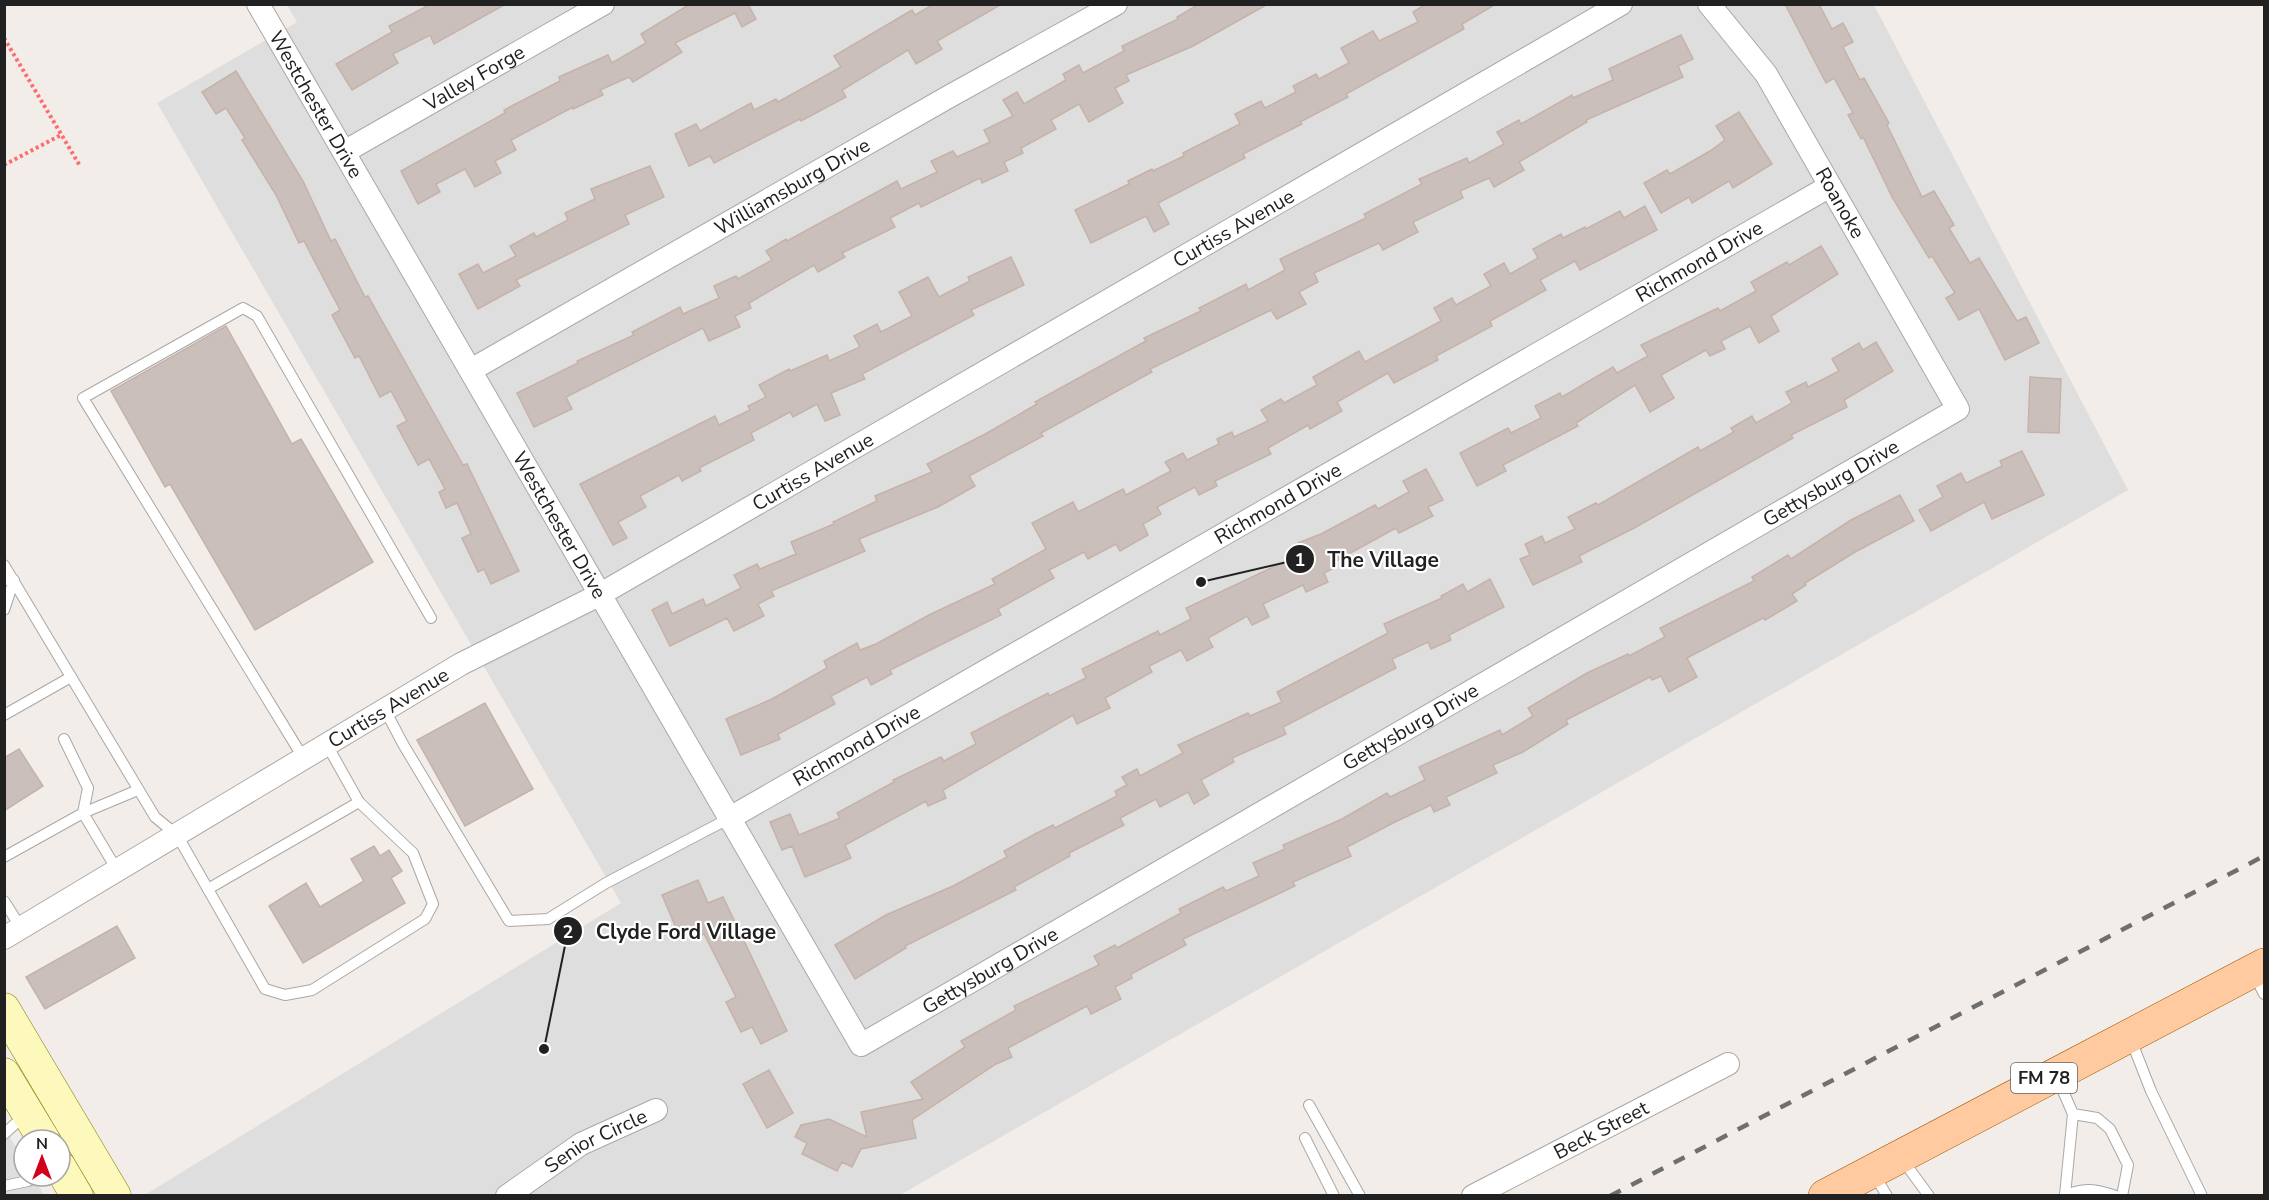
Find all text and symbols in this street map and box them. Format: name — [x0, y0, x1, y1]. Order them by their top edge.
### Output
street label: Westchester Drive — [263, 26, 369, 183]
street label: Valley Forge — [418, 38, 530, 118]
street label: Williamsburg Drive — [710, 131, 875, 241]
street label: Roanoke — [1809, 163, 1871, 243]
street label: Curtiss Avenue — [1168, 182, 1299, 274]
street label: Richmond Drive — [1631, 214, 1768, 308]
street label: Curtiss Avenue — [747, 426, 878, 517]
street label: Gettysburg Drive — [1758, 433, 1904, 533]
street label: Westchester Drive — [506, 446, 613, 604]
street label: Richmond Drive — [1209, 456, 1346, 550]
callout: The Village — [1285, 540, 1451, 579]
text: The Village — [1327, 546, 1439, 574]
text: 1 — [1295, 548, 1305, 572]
street label: Curtiss Avenue — [323, 661, 454, 754]
street label: Gettysburg Drive — [1337, 676, 1483, 777]
street label: Richmond Drive — [788, 698, 925, 792]
callout: Clyde Ford Village — [553, 912, 788, 951]
text: Clyde Ford Village — [596, 918, 776, 946]
text: 2 — [563, 920, 573, 944]
street label: Gettysburg Drive — [917, 920, 1063, 1020]
road number: FM 78 — [2011, 1063, 2077, 1093]
street label: Beck Street — [1549, 1094, 1654, 1166]
street label: Senior Circle — [539, 1102, 651, 1179]
north arrow — [12, 1128, 72, 1188]
text: N — [36, 1133, 48, 1155]

